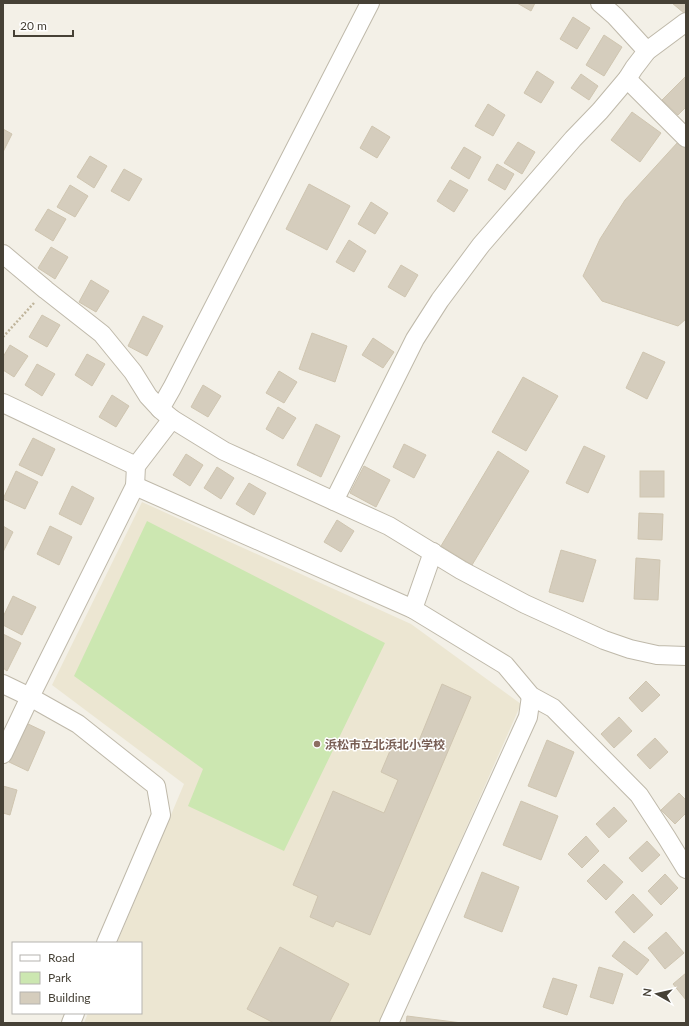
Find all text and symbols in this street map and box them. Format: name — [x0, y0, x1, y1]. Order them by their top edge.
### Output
scale bar — [14, 12, 73, 38]
text: 20 m — [20, 18, 47, 33]
place label: 浜松市立北浜北小学校 — [325, 737, 445, 752]
marker: 浜松市立北浜北小学校 — [312, 739, 322, 749]
legend — [12, 942, 142, 1014]
text: Road — [48, 950, 75, 965]
text: Park — [48, 970, 72, 985]
north arrow — [637, 974, 677, 1014]
text: N — [640, 987, 654, 998]
text: Building — [48, 990, 91, 1005]

